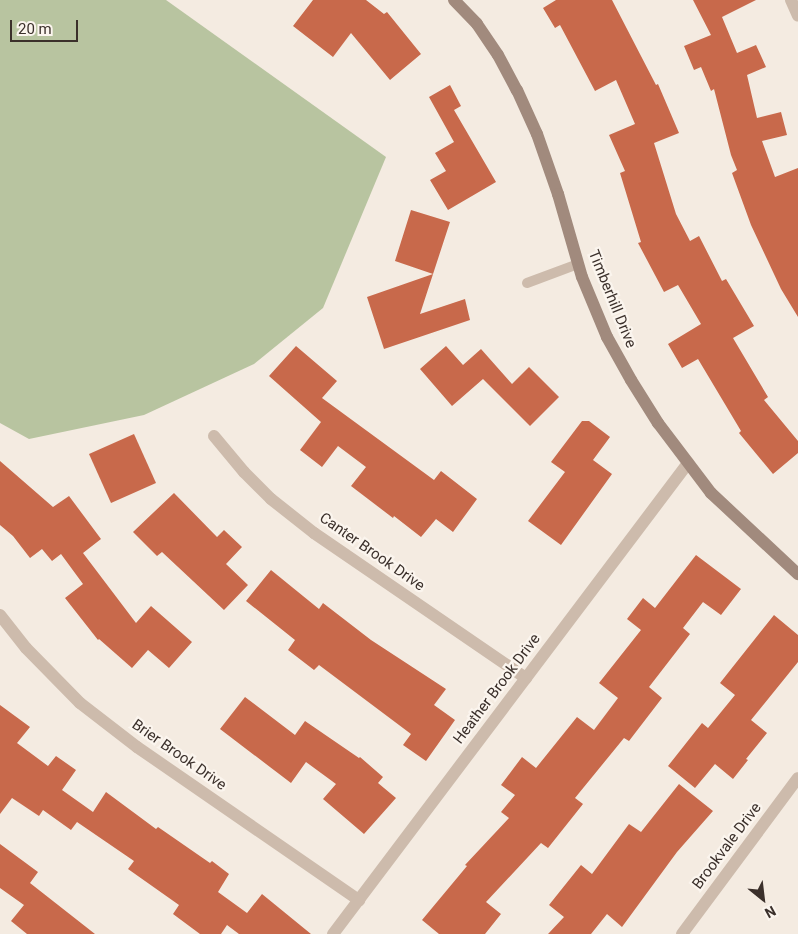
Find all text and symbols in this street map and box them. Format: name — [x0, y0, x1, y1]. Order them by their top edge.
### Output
scale bar — [12, 10, 80, 42]
text: 20 m — [18, 20, 52, 38]
street label: Timberhill Drive — [584, 247, 640, 351]
street label: Canter Brook Drive — [316, 509, 428, 595]
street label: Heather Brook Drive — [450, 630, 544, 748]
street label: Brier Brook Drive — [128, 716, 230, 794]
street label: Brookvale Drive — [689, 799, 765, 893]
north arrow — [738, 874, 788, 924]
text: N — [762, 903, 778, 922]

